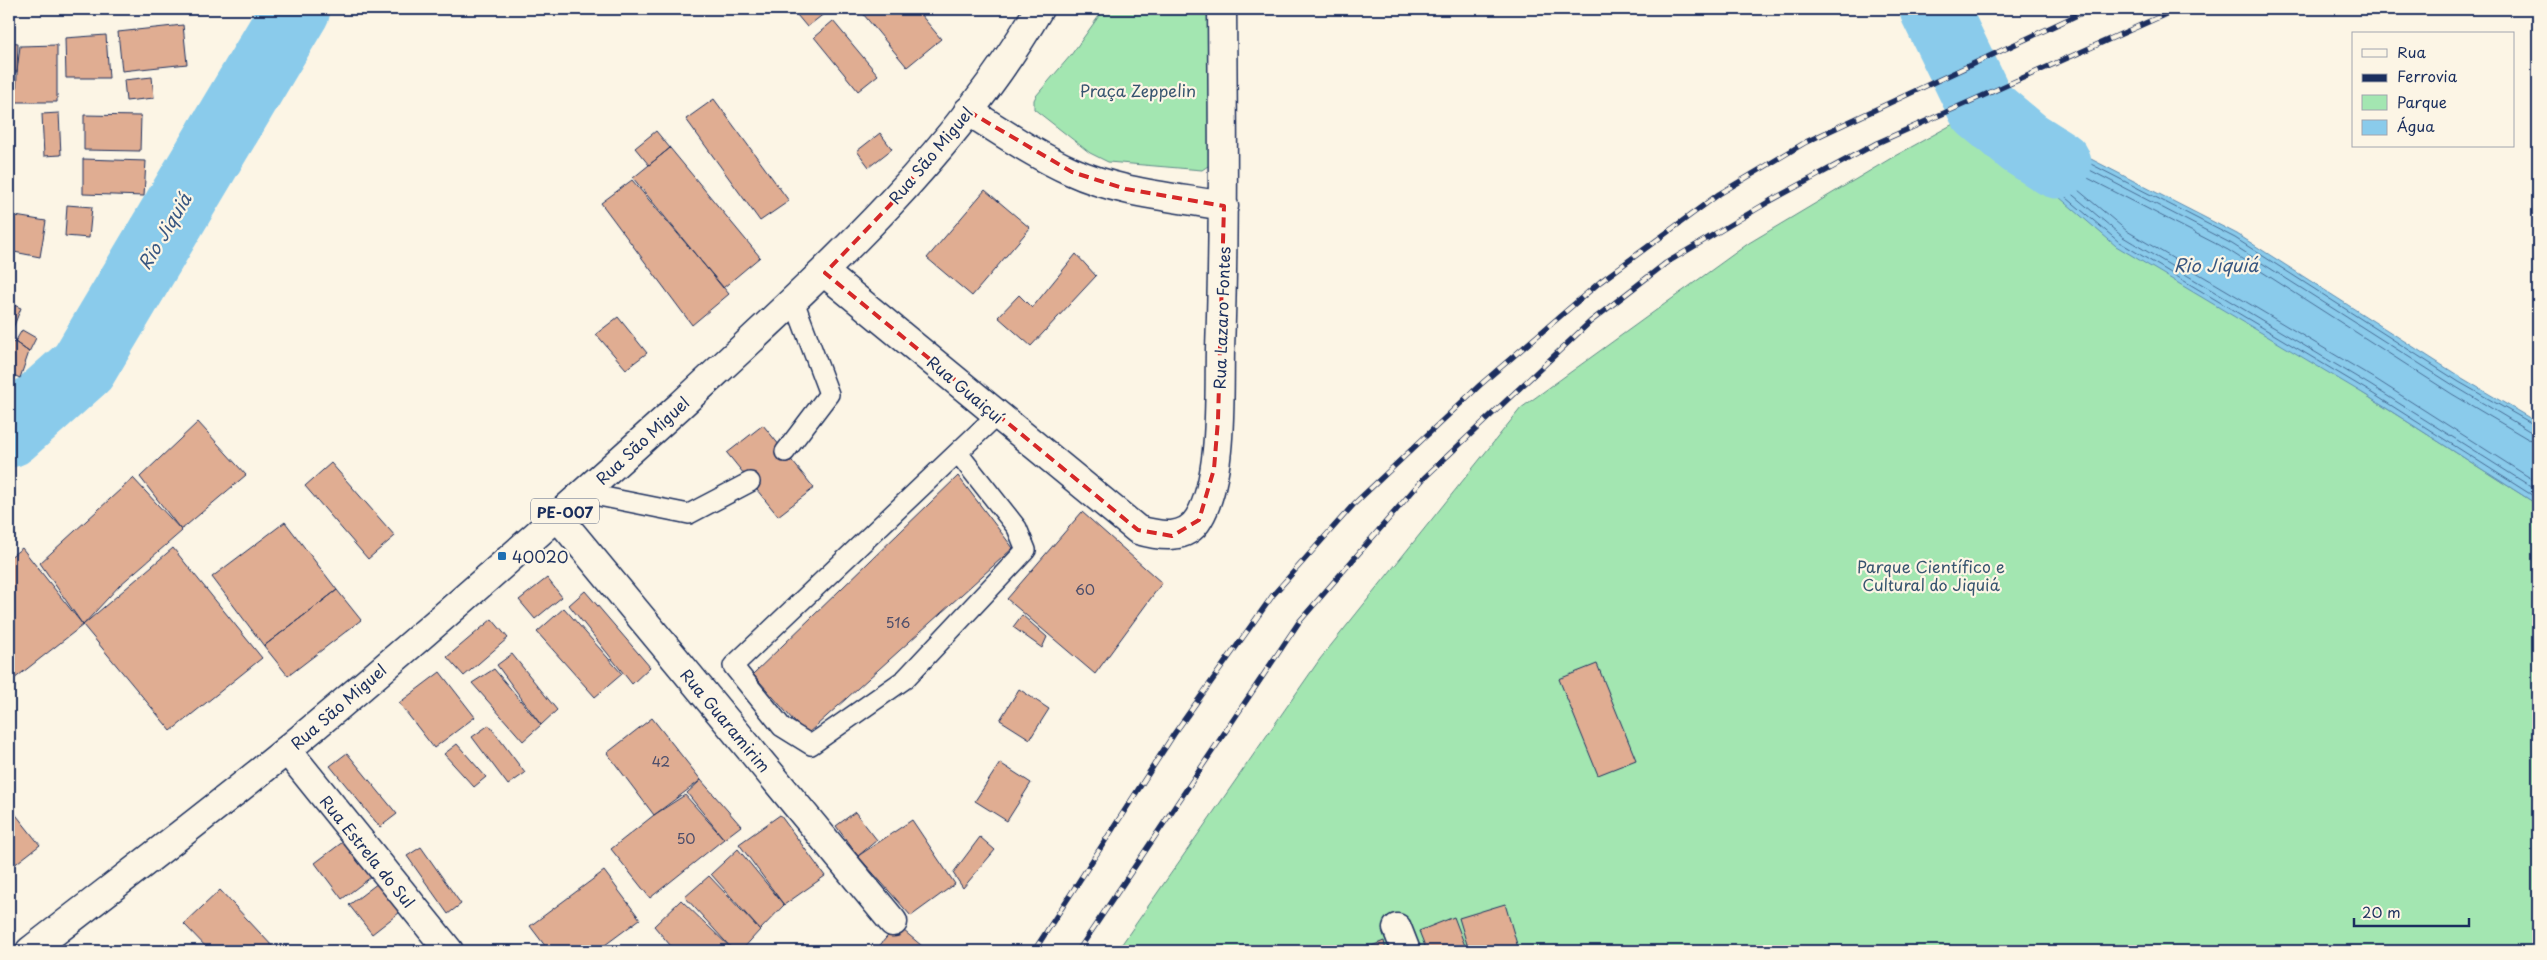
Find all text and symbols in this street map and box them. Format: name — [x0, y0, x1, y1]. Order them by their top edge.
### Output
legend — [2352, 32, 2514, 148]
text: Rua — [2397, 40, 2426, 63]
text: Ferrovia — [2397, 64, 2458, 87]
park label: Praça Zeppelin — [1080, 78, 1196, 102]
text: Parque — [2397, 90, 2447, 113]
street label: Rua São Miguel — [882, 101, 978, 209]
text: Água — [2397, 114, 2435, 137]
water label: Rio Jiquiá — [131, 187, 198, 274]
street label: Rua Lazaro Fontes — [1207, 246, 1235, 390]
water label: Rio Jiquiá — [2174, 251, 2259, 278]
street label: Rua Guaiçuí — [922, 350, 1010, 429]
street label: Rua São Miguel — [590, 390, 694, 490]
road number: PE-007 — [531, 498, 599, 524]
place label: 40020 — [512, 544, 568, 568]
marker: 40020 — [496, 550, 508, 562]
park label: Parque Científico e Cultural do Jiquiá — [1857, 554, 2005, 596]
house number: 60 — [1075, 579, 1095, 600]
house number: 516 — [886, 612, 911, 633]
street label: Rua São Miguel — [285, 658, 391, 754]
street label: Rua Guaramirim — [675, 663, 777, 777]
house number: 42 — [652, 751, 670, 772]
street label: Rua Estrela do Sul — [315, 789, 421, 913]
house number: 50 — [676, 828, 696, 849]
scale bar — [2354, 895, 2470, 927]
text: 20 m — [2362, 900, 2401, 923]

